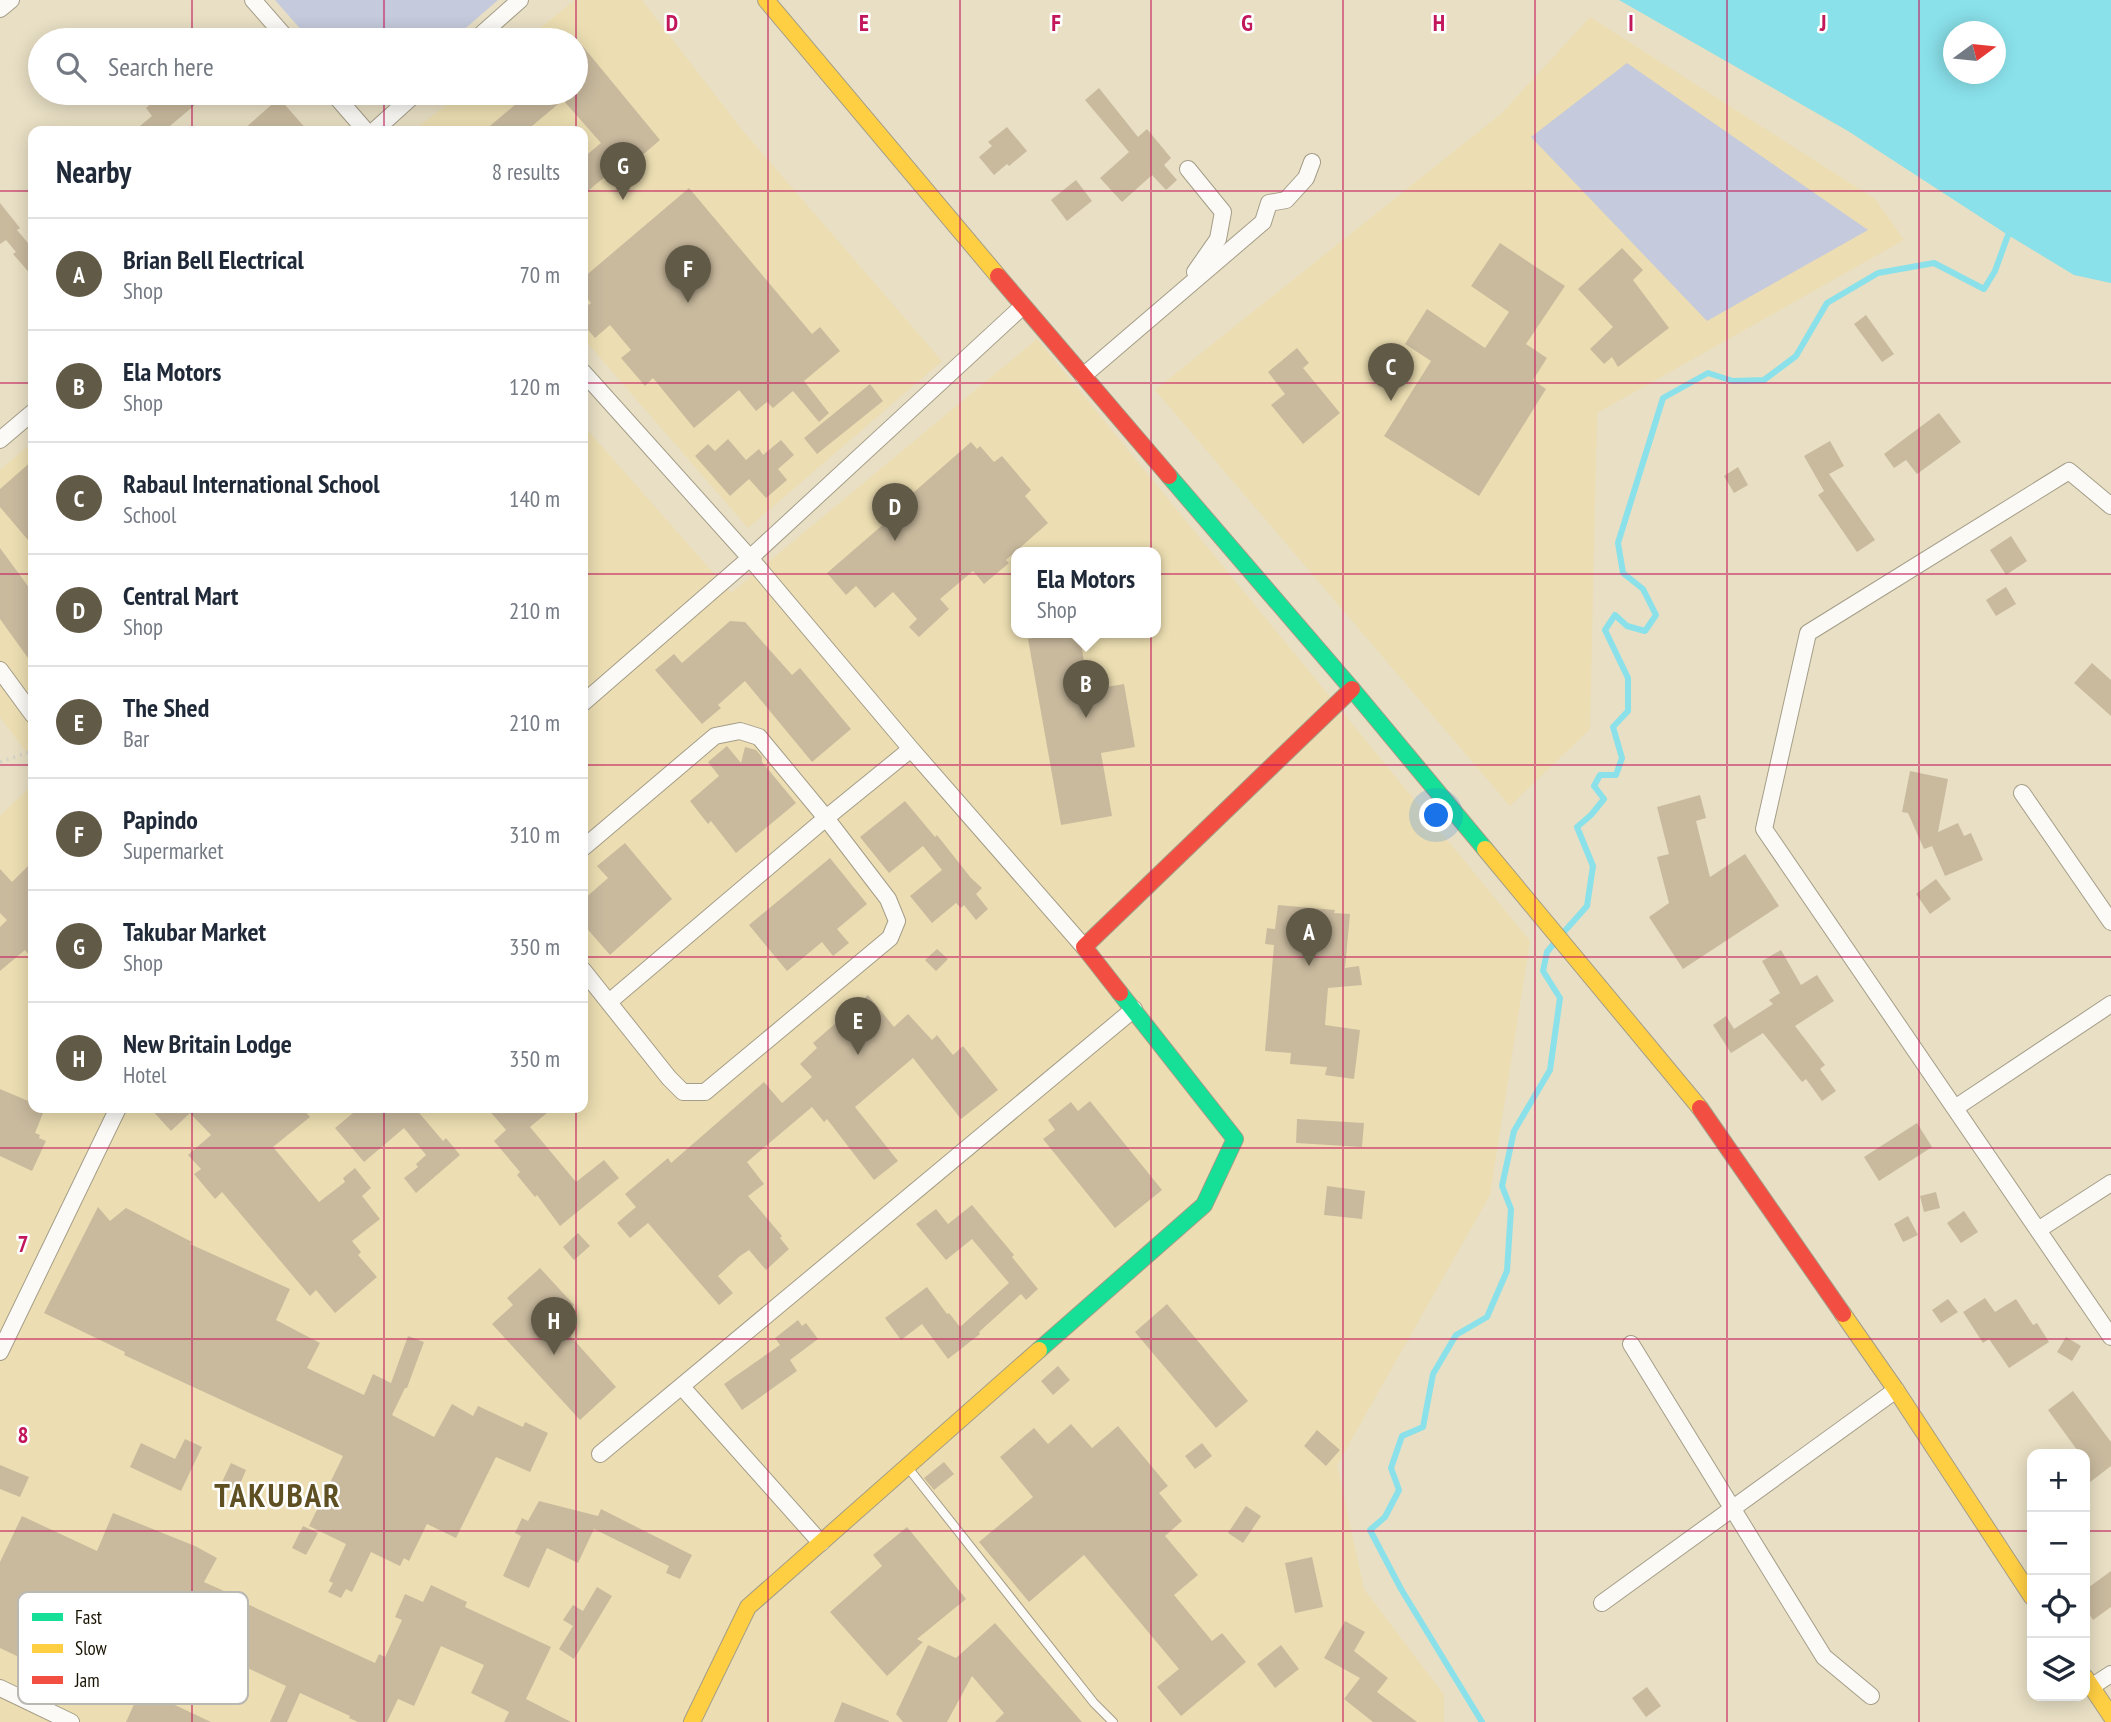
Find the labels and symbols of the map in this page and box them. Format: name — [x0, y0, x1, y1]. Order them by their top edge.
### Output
text: D — [666, 8, 678, 37]
text: E — [859, 8, 869, 37]
text: F — [1051, 8, 1061, 37]
text: G — [1241, 8, 1253, 37]
text: H — [1433, 8, 1445, 37]
text: I — [1628, 8, 1634, 37]
text: J — [1819, 8, 1826, 37]
north arrow — [1943, 21, 2006, 84]
pin: G — [600, 142, 646, 200]
pin: F — [665, 245, 711, 303]
pin: C — [1368, 343, 1414, 401]
pin: D — [872, 483, 918, 541]
pin: B — [1063, 660, 1109, 718]
your location — [1419, 798, 1453, 832]
pin: A — [1286, 908, 1332, 966]
pin: E — [835, 997, 881, 1055]
text: 7 — [18, 1229, 29, 1258]
pin: H — [531, 1297, 577, 1355]
text: 8 — [18, 1420, 29, 1449]
district label: TAKUBAR — [214, 1473, 342, 1516]
legend — [18, 1592, 248, 1704]
text: Fast — [75, 1605, 103, 1629]
text: Slow — [75, 1636, 108, 1660]
text: Jam — [74, 1668, 100, 1692]

